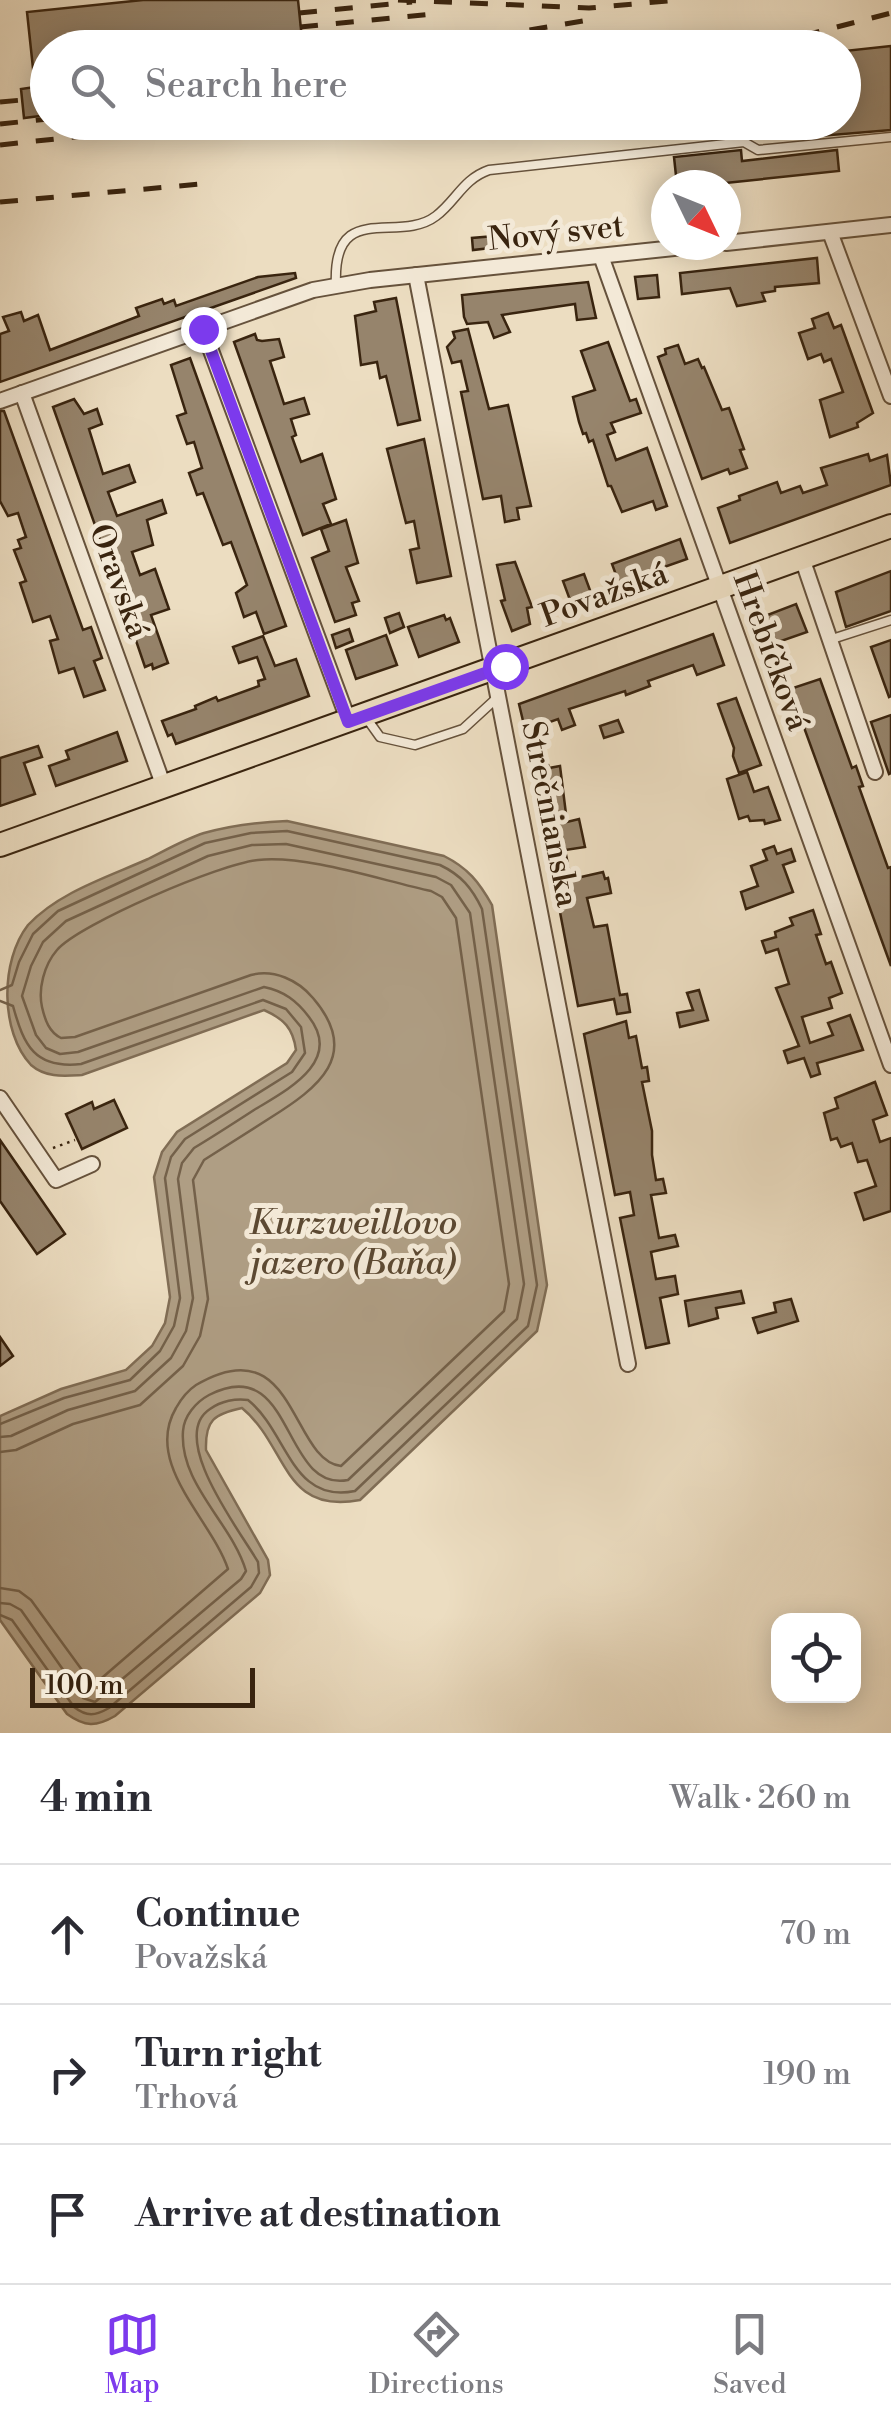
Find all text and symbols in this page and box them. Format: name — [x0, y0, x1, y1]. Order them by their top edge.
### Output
search box — [30, 30, 861, 140]
icon: search — [65, 58, 120, 113]
text: Search here — [145, 62, 348, 109]
north arrow — [651, 170, 741, 260]
street label: Nový svet — [486, 206, 626, 260]
route end — [181, 307, 227, 353]
street label: Oravská — [80, 518, 158, 644]
street label: Považská — [535, 553, 674, 636]
street label: Hrebíčková — [724, 566, 818, 737]
route start — [483, 644, 529, 690]
street label: Strečnianska — [512, 718, 588, 911]
water label: Kurzweillovo jazero (Baňa) — [244, 1202, 457, 1285]
map controls — [771, 1613, 861, 1703]
button: locate — [771, 1613, 861, 1703]
scale bar — [30, 1663, 255, 1708]
text: 100 m — [45, 1668, 124, 1703]
text: 4 min — [40, 1772, 152, 1825]
text: Walk · 260 m — [670, 1778, 851, 1818]
text: Continue — [135, 1891, 300, 1938]
icon: ahead — [40, 1907, 95, 1962]
text: 70 m — [780, 1914, 851, 1954]
text: Považská — [135, 1938, 267, 1978]
text: Turn right — [135, 2031, 321, 2078]
icon: right — [40, 2047, 95, 2102]
text: 190 m — [763, 2054, 851, 2094]
text: Trhová — [135, 2078, 238, 2118]
icon: arrive — [40, 2187, 95, 2242]
text: Arrive at destination — [135, 2191, 501, 2238]
tab: Map — [105, 2307, 160, 2402]
tab: Directions — [369, 2307, 504, 2402]
tab: Saved — [713, 2307, 786, 2402]

